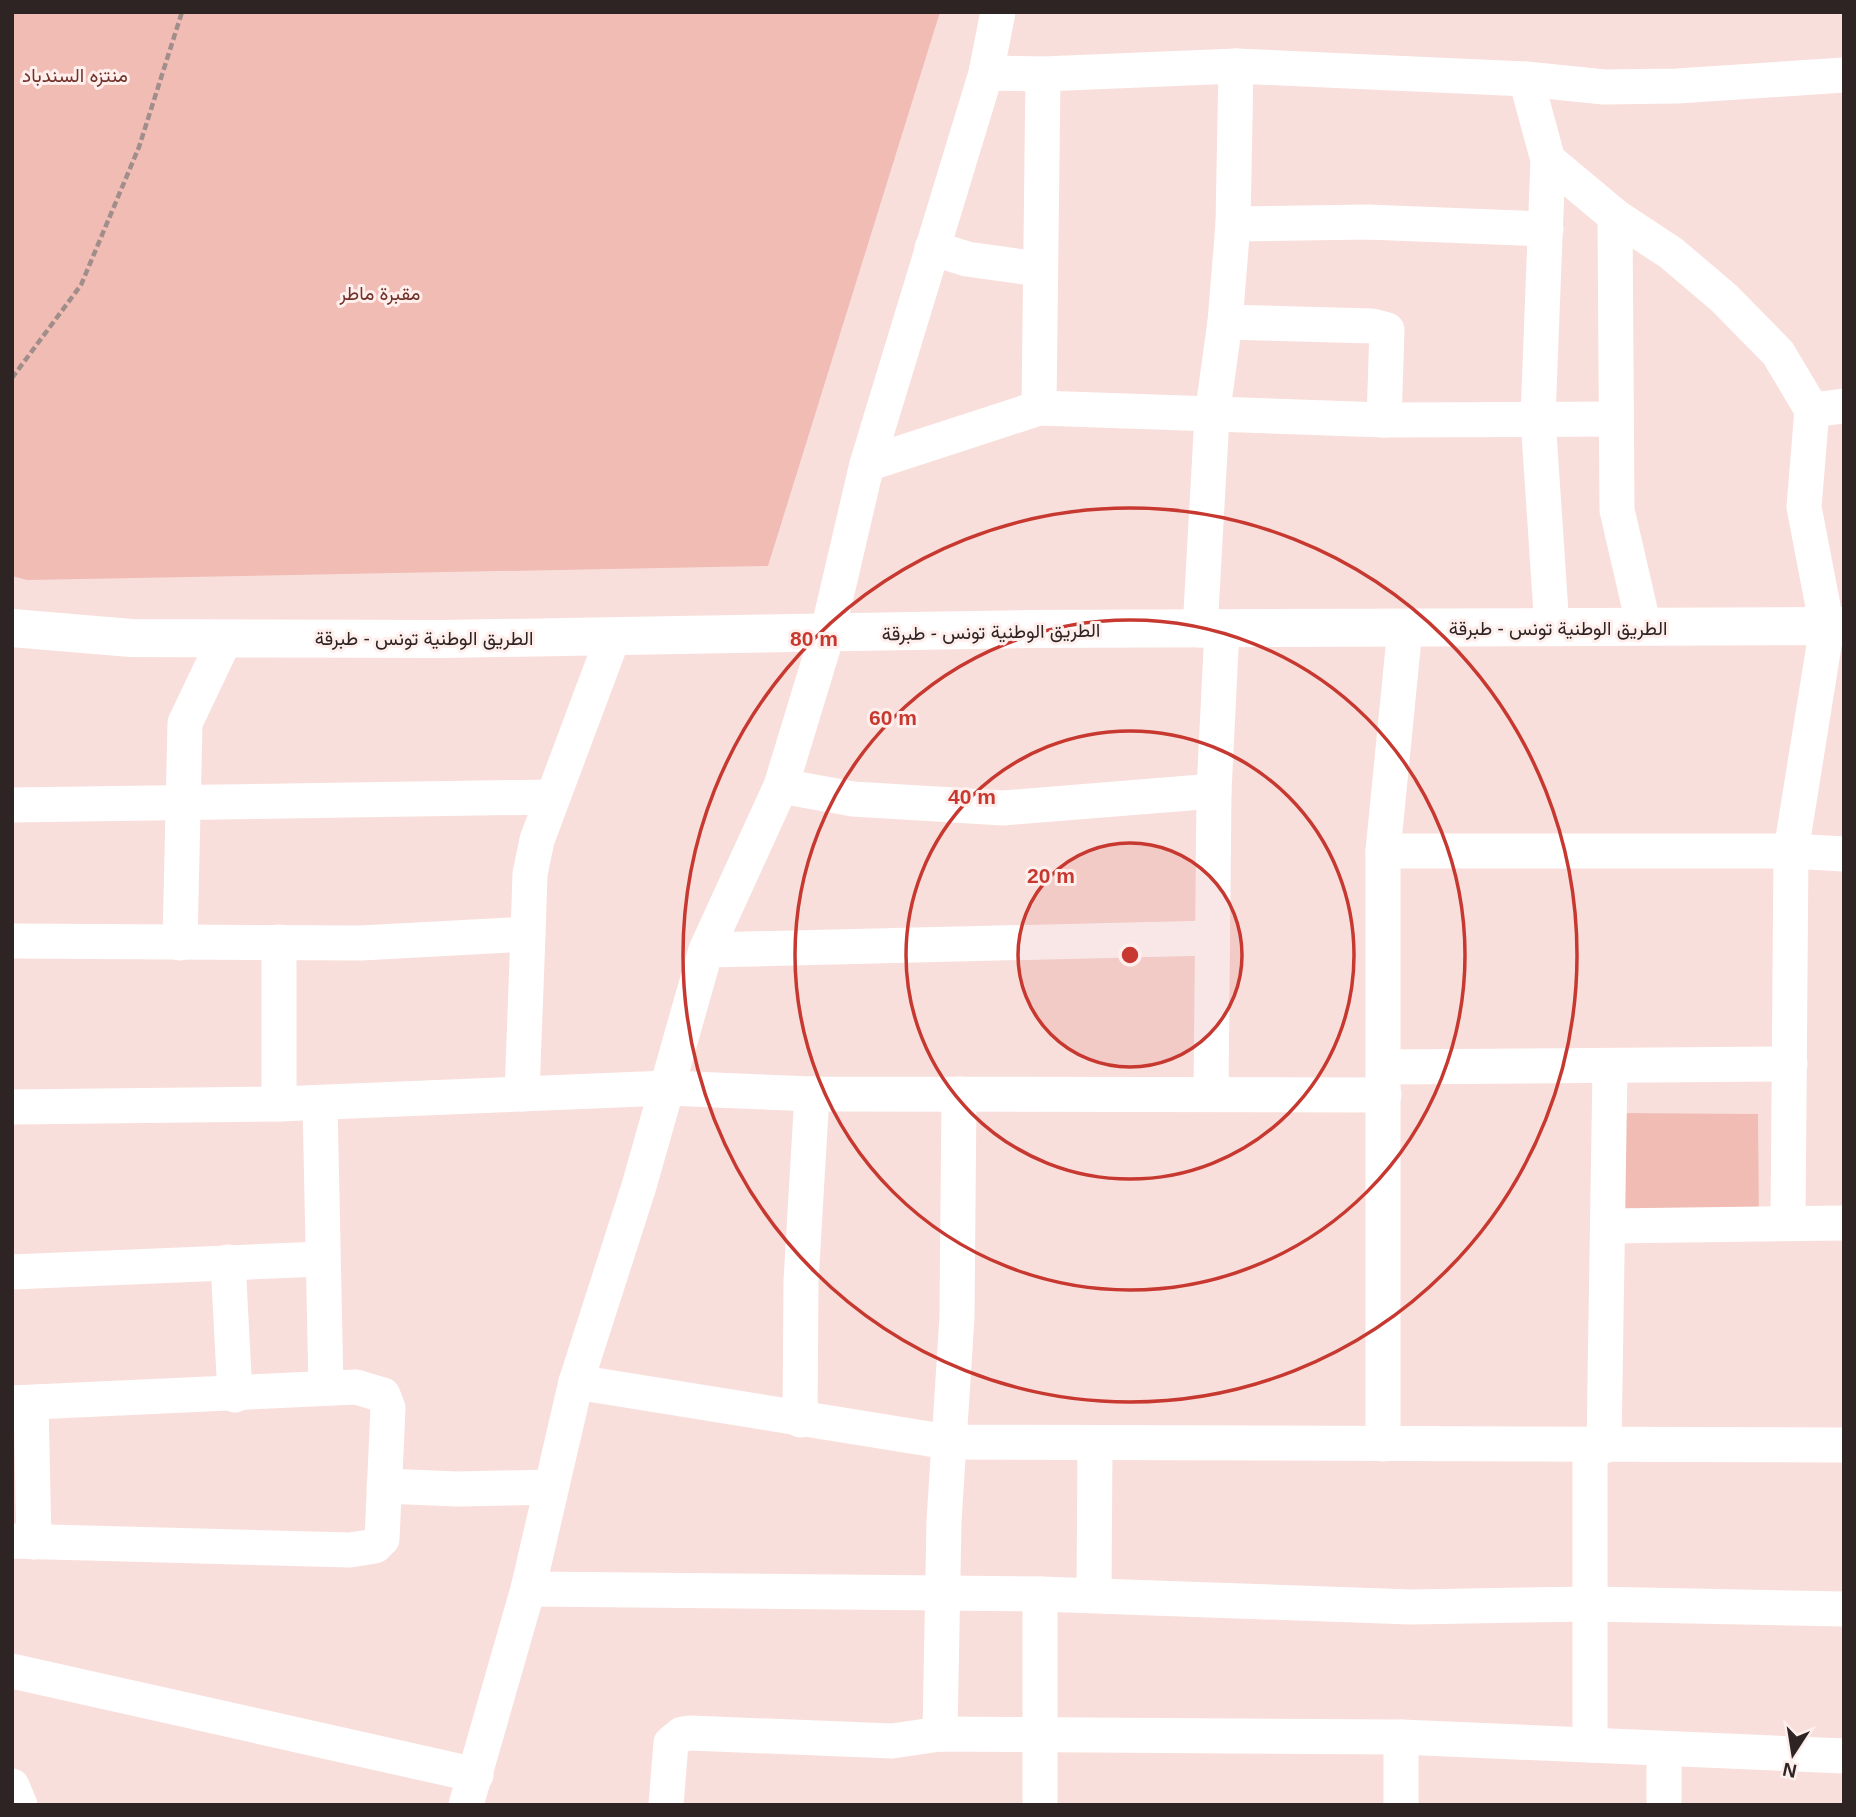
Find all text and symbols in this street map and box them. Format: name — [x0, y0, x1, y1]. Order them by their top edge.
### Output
park label: منتزه السندباد — [22, 65, 128, 87]
park label: مقبرة ماطر — [339, 283, 420, 305]
street label: الطريق الوطنية تونس - طبرقة — [1449, 618, 1667, 640]
street label: الطريق الوطنية تونس - طبرقة — [882, 620, 1101, 645]
text: 80 m — [790, 627, 838, 650]
street label: الطريق الوطنية تونس - طبرقة — [315, 628, 533, 650]
text: 60 m — [869, 706, 917, 729]
text: 40 m — [948, 785, 996, 808]
text: 20 m — [1027, 864, 1075, 887]
centre of rings — [1118, 943, 1142, 967]
north arrow — [1758, 1719, 1828, 1789]
text: N — [1781, 1758, 1798, 1782]

